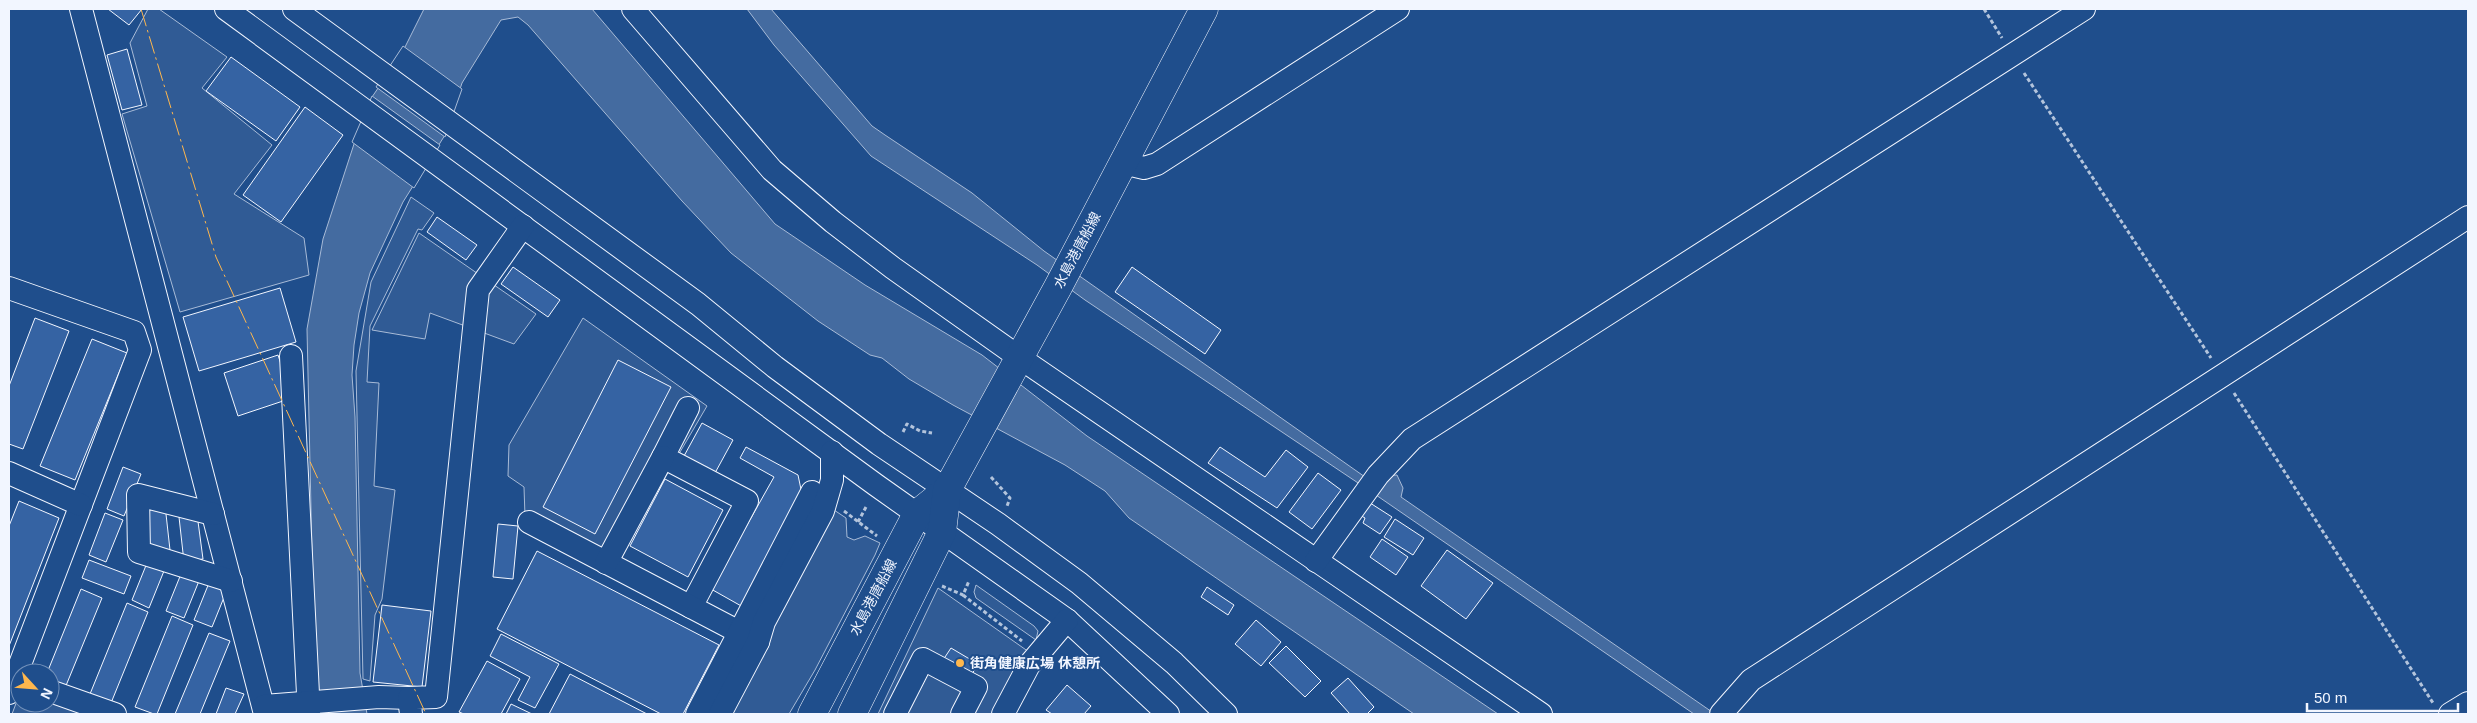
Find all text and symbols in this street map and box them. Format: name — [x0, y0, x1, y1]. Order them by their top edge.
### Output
street label: 水島港唐船線 — [1050, 209, 1104, 291]
street label: 水島港唐船線 — [846, 556, 900, 638]
place label: 街角健康広場 休憩所 — [970, 655, 1100, 671]
marker: 街角健康広場 休憩所 — [954, 657, 966, 669]
north arrow — [10, 663, 60, 713]
scale bar — [2307, 680, 2458, 712]
text: N — [37, 686, 56, 702]
text: 50 m — [2314, 689, 2347, 706]

